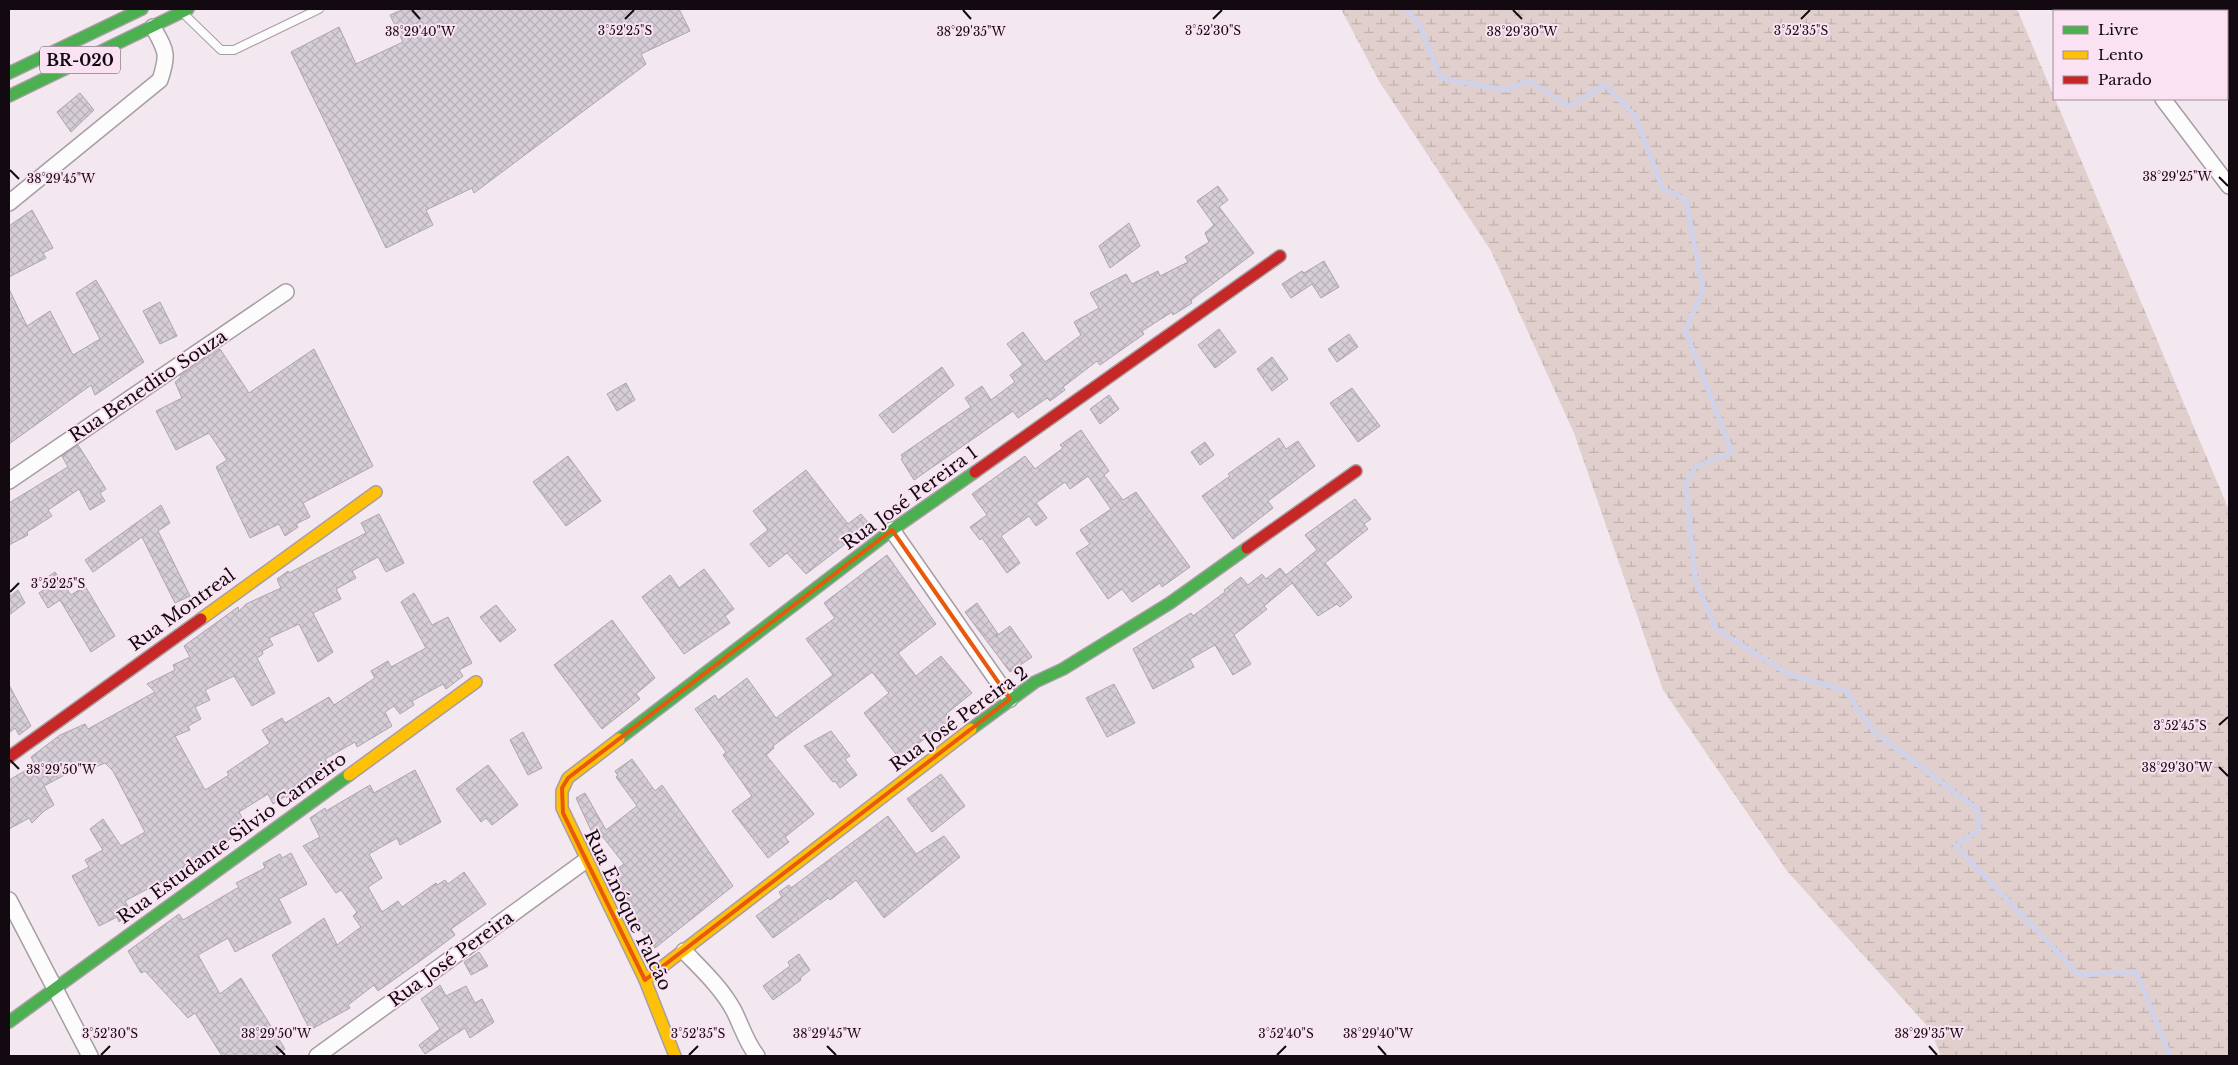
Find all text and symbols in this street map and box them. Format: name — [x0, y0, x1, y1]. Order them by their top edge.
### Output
legend — [2053, 10, 2228, 100]
text: Livre — [2098, 20, 2139, 39]
text: 3°52'25"S — [598, 23, 652, 38]
text: 3°52'30"S — [1185, 23, 1241, 38]
text: 3°52'35"S — [1774, 23, 1828, 38]
text: 38°29'40"W — [385, 24, 456, 39]
text: 38°29'35"W — [936, 24, 1006, 39]
text: 38°29'30"W — [1487, 24, 1558, 39]
text: Lento — [2098, 45, 2144, 64]
road number: BR-020 — [40, 46, 120, 74]
text: Parado — [2098, 70, 2152, 89]
text: 38°29'25"W — [2142, 169, 2212, 184]
text: 38°29'45"W — [27, 171, 96, 186]
street label: Rua Benedito Souza — [65, 325, 231, 447]
street label: Rua José Pereira 1 — [838, 442, 982, 554]
street label: Rua Montreal — [125, 564, 239, 656]
text: 3°52'25"S — [31, 576, 85, 591]
street label: Rua José Pereira 2 — [886, 662, 1032, 776]
text: 3°52'45"S — [2153, 718, 2207, 733]
street label: Rua Estudante Silvio Carneiro — [113, 747, 351, 929]
text: 38°29'30"W — [2142, 760, 2213, 775]
text: 38°29'50"W — [26, 762, 97, 777]
street label: Rua Enóque Falcão — [579, 826, 677, 994]
street label: Rua José Pereira — [384, 906, 518, 1012]
text: 3°52'30"S — [82, 1026, 138, 1041]
text: 38°29'50"W — [241, 1026, 312, 1041]
text: 3°52'35"S — [671, 1026, 725, 1041]
text: 38°29'45"W — [793, 1026, 862, 1041]
text: 3°52'40"S — [1258, 1026, 1314, 1041]
text: 38°29'40"W — [1343, 1026, 1414, 1041]
text: 38°29'35"W — [1894, 1026, 1964, 1041]

